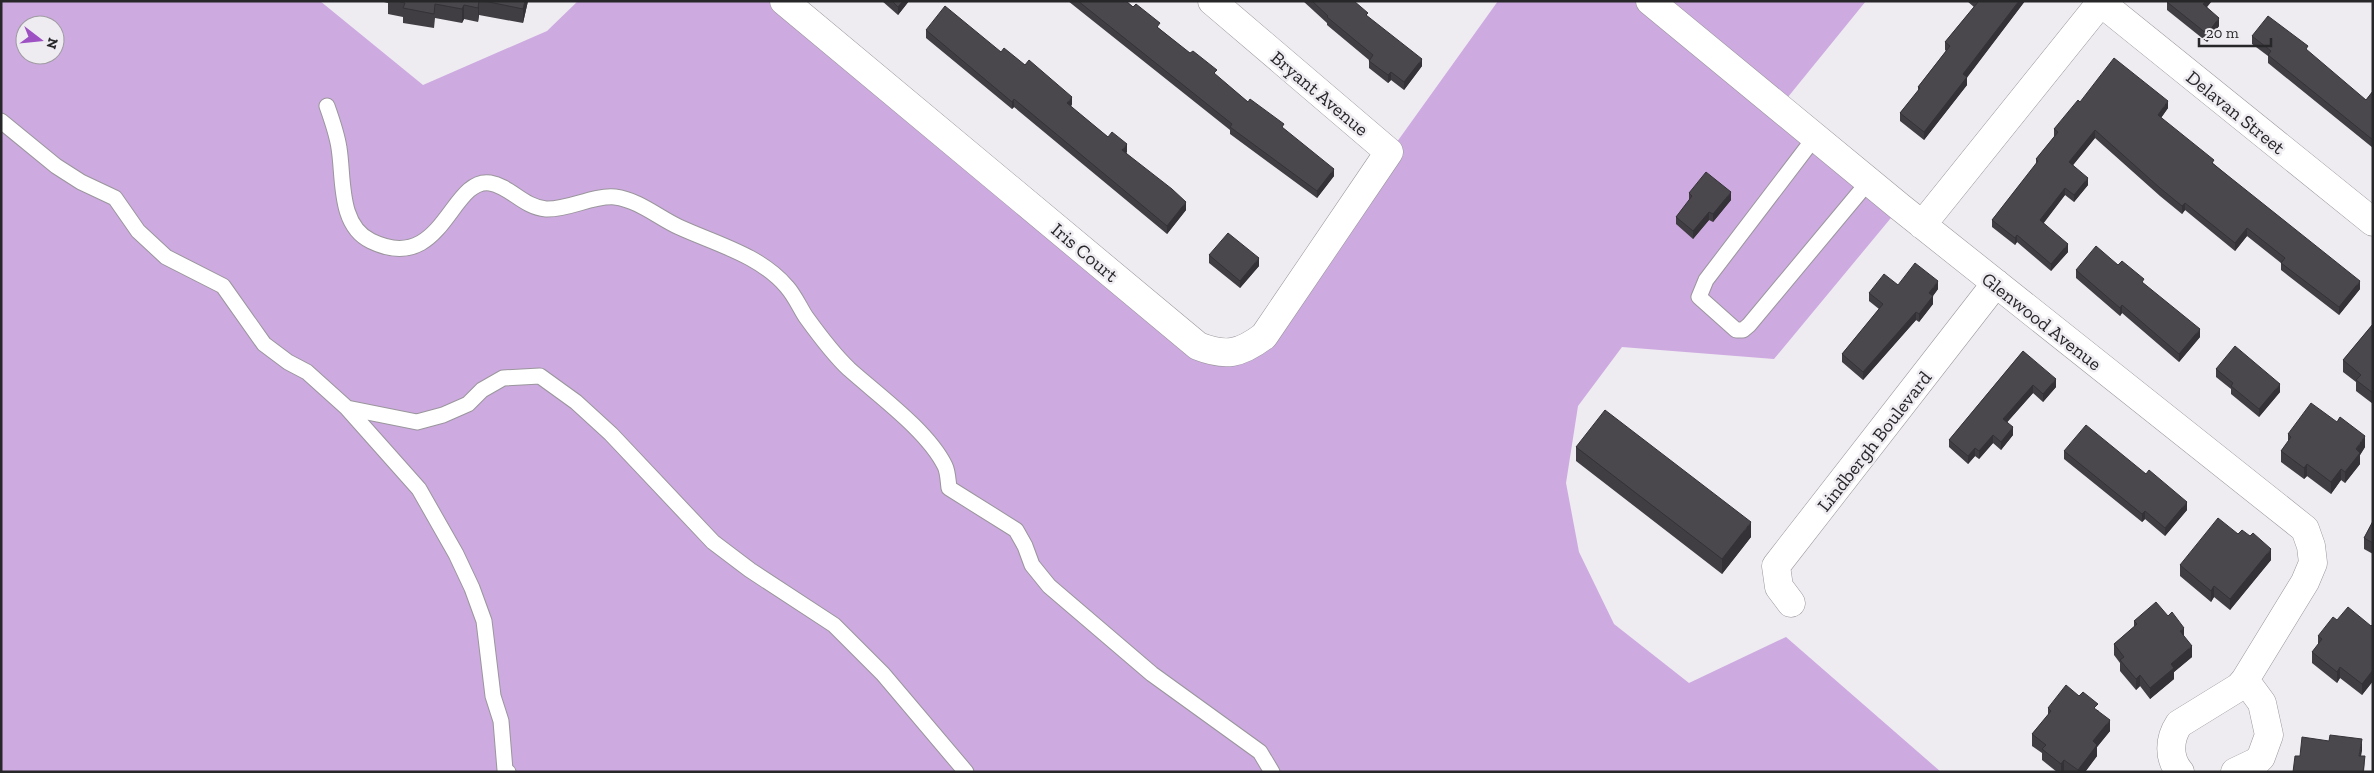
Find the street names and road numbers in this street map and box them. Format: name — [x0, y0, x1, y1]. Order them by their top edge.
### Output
street label: Bryant Avenue — [1266, 46, 1373, 141]
street label: Delavan Street — [2182, 66, 2290, 159]
street label: Iris Court — [1047, 218, 1123, 287]
street label: Glenwood Avenue — [1977, 267, 2106, 375]
street label: Lindbergh Boulevard — [1812, 366, 1937, 516]

